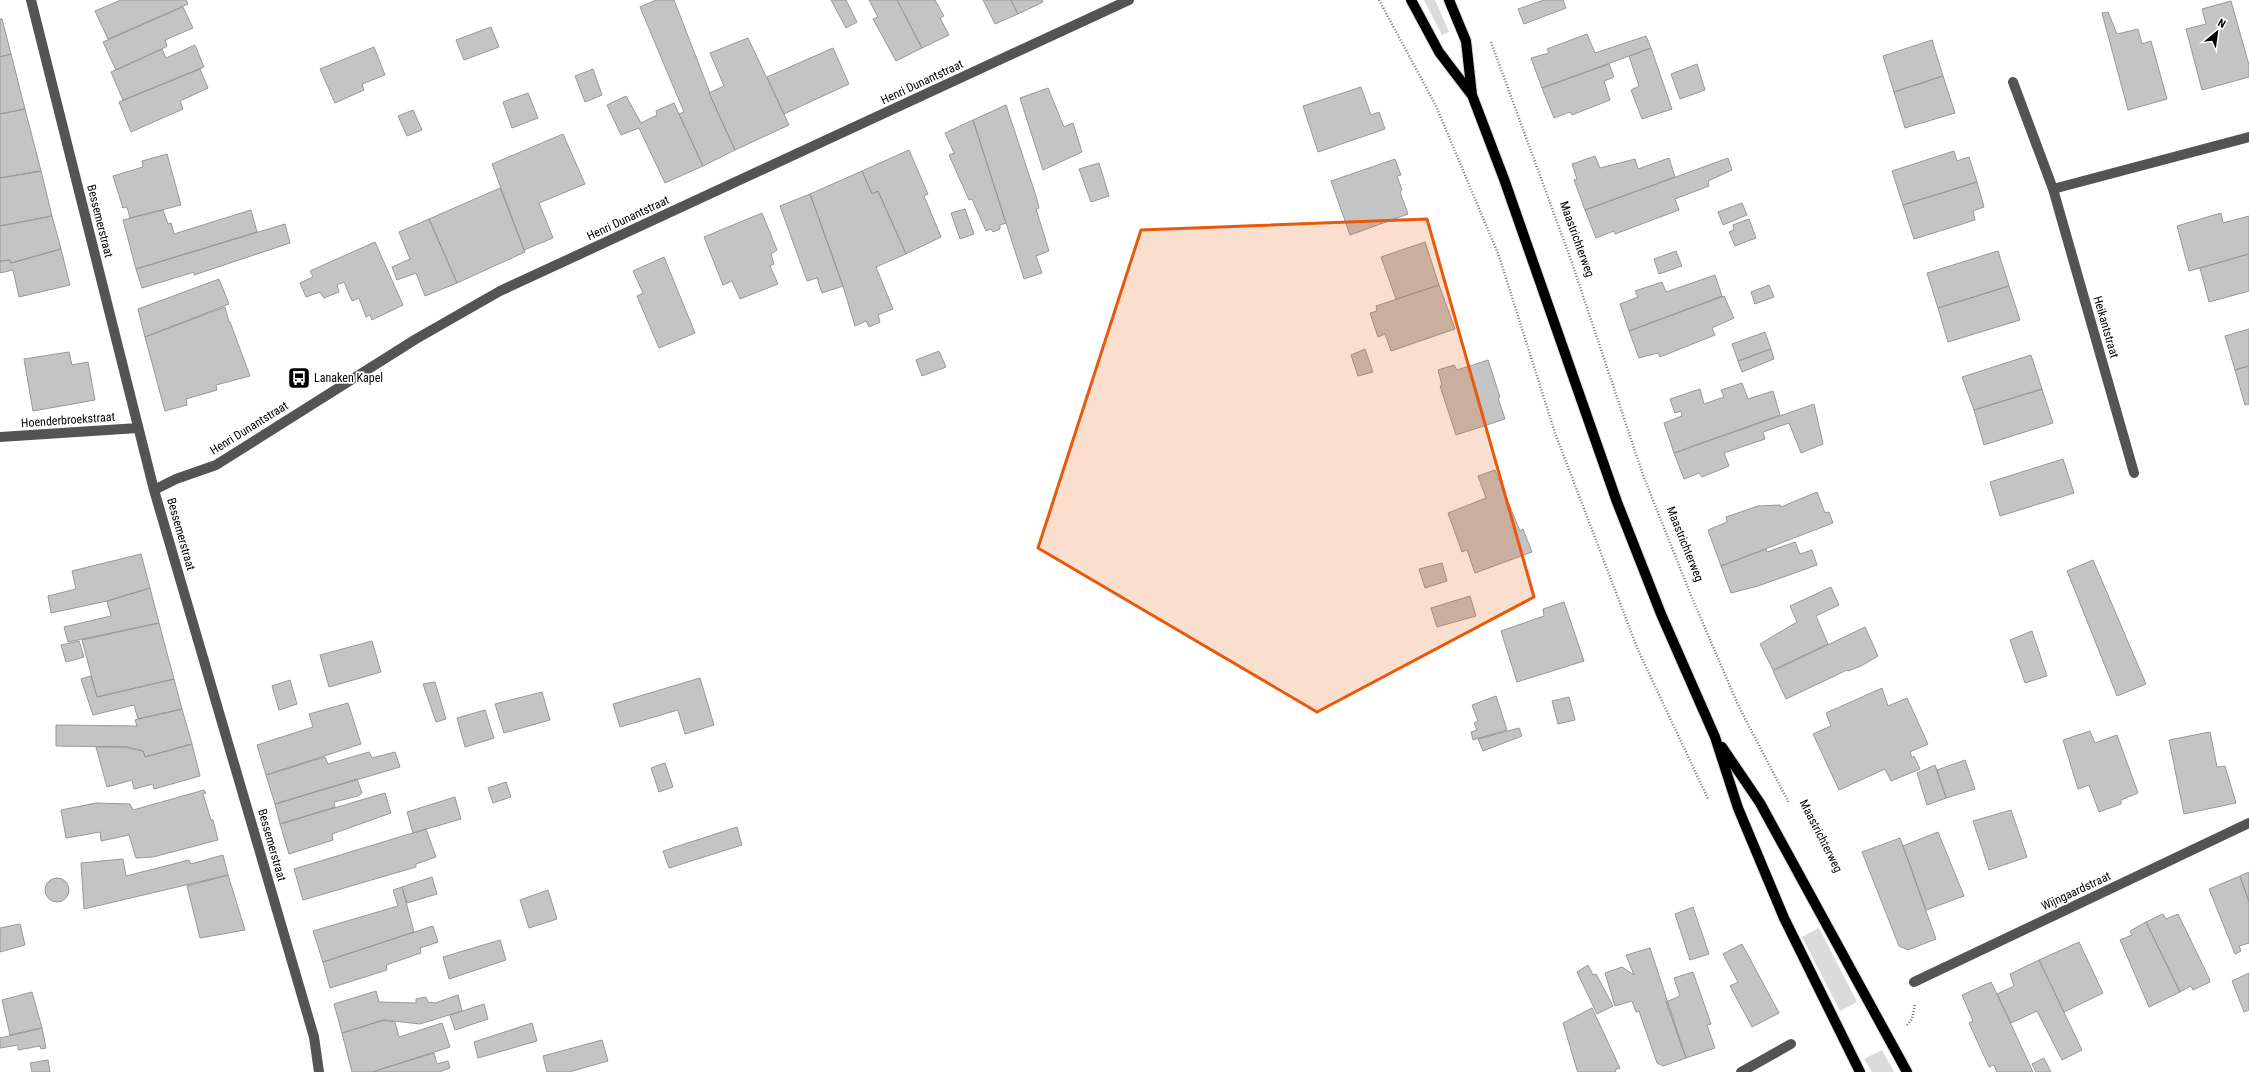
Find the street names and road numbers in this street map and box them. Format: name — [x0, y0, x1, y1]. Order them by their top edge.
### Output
street label: Henri Dunantstraat — [879, 57, 966, 107]
street label: Bessemerstraat — [84, 183, 116, 259]
street label: Henri Dunantstraat — [585, 193, 672, 243]
street label: Maastrichterweg — [1557, 199, 1597, 279]
street label: Heikantstraat — [2090, 294, 2122, 360]
street label: Henri Dunantstraat — [208, 398, 291, 458]
street label: Hoenderbroekstraat — [21, 410, 116, 430]
street label: Bessemerstraat — [164, 496, 198, 572]
street label: Maastrichterweg — [1664, 504, 1706, 584]
street label: Maastrichterweg — [1797, 797, 1845, 875]
street label: Bessemerstraat — [255, 807, 289, 883]
street label: Wijngaardstraat — [2039, 869, 2113, 913]

